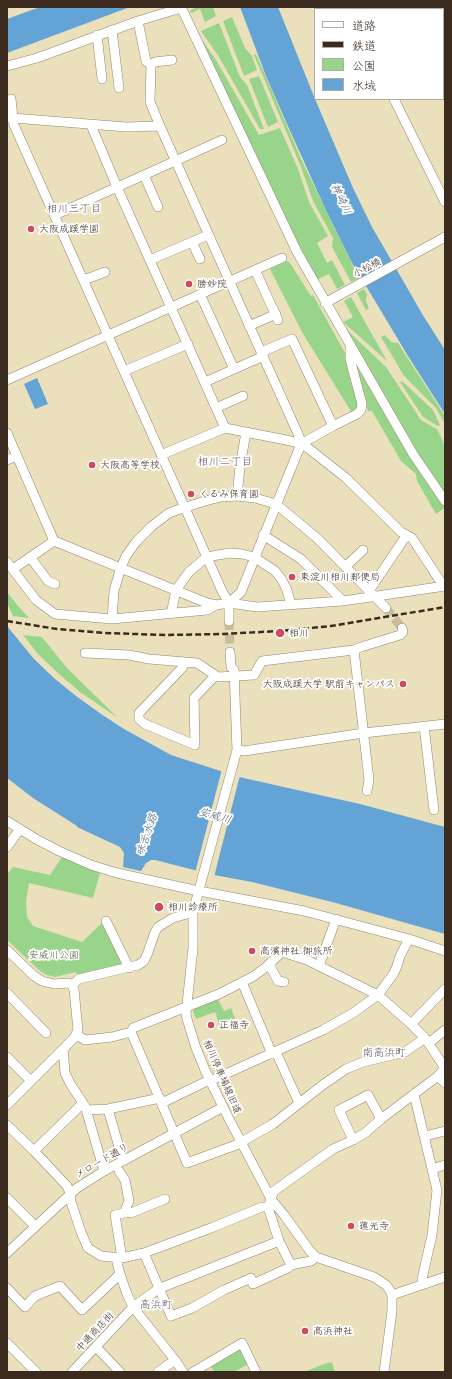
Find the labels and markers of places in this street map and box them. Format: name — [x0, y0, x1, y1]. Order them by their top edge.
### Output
place label: 大阪成蹊学園 — [39, 223, 99, 235]
marker: 大阪成蹊学園 — [26, 224, 36, 234]
place label: 勝妙院 — [197, 278, 227, 290]
marker: 勝妙院 — [184, 279, 194, 289]
place label: 大阪高等学校 — [100, 459, 160, 471]
marker: 大阪高等学校 — [87, 460, 97, 470]
place label: くるみ保育園 — [199, 488, 259, 500]
marker: くるみ保育園 — [186, 489, 196, 499]
place label: 東淀川相川郵便局 — [300, 571, 380, 583]
marker: 東淀川相川郵便局 — [287, 572, 297, 582]
marker: 相川 — [274, 627, 286, 639]
place label: 相川 — [289, 627, 309, 639]
place label: 大阪成蹊大学 駅前キャンパス — [263, 678, 395, 690]
marker: 大阪成蹊大学 駅前キャンパス — [398, 679, 408, 689]
marker: 相川診療所 — [153, 901, 165, 913]
place label: 相川診療所 — [168, 901, 218, 913]
place label: 高濱神社 御旅所 — [260, 945, 332, 957]
marker: 高濱神社 御旅所 — [247, 946, 257, 956]
place label: 正福寺 — [219, 1019, 249, 1031]
marker: 正福寺 — [206, 1020, 216, 1030]
place label: 蓮光寺 — [359, 1220, 389, 1232]
marker: 蓮光寺 — [346, 1221, 356, 1231]
place label: 高浜神社 — [313, 1325, 353, 1337]
marker: 高浜神社 — [300, 1326, 310, 1336]

